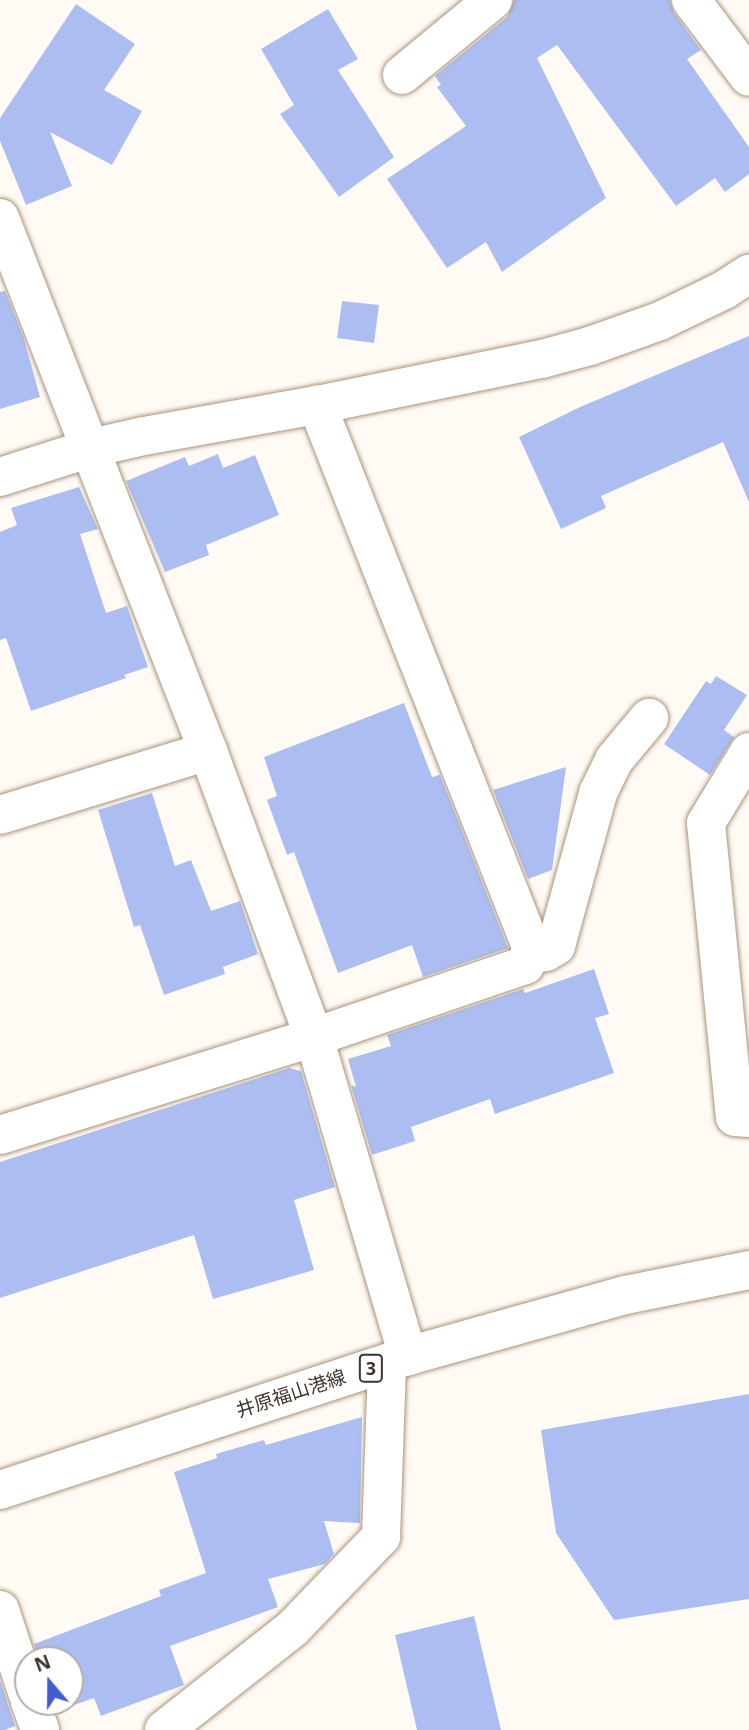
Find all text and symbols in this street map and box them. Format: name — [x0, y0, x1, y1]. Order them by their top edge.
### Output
road number: 3 — [359, 1353, 383, 1382]
street label: 井原福山港線 — [233, 1366, 349, 1422]
north arrow — [14, 1646, 84, 1716]
text: N — [31, 1648, 54, 1678]

